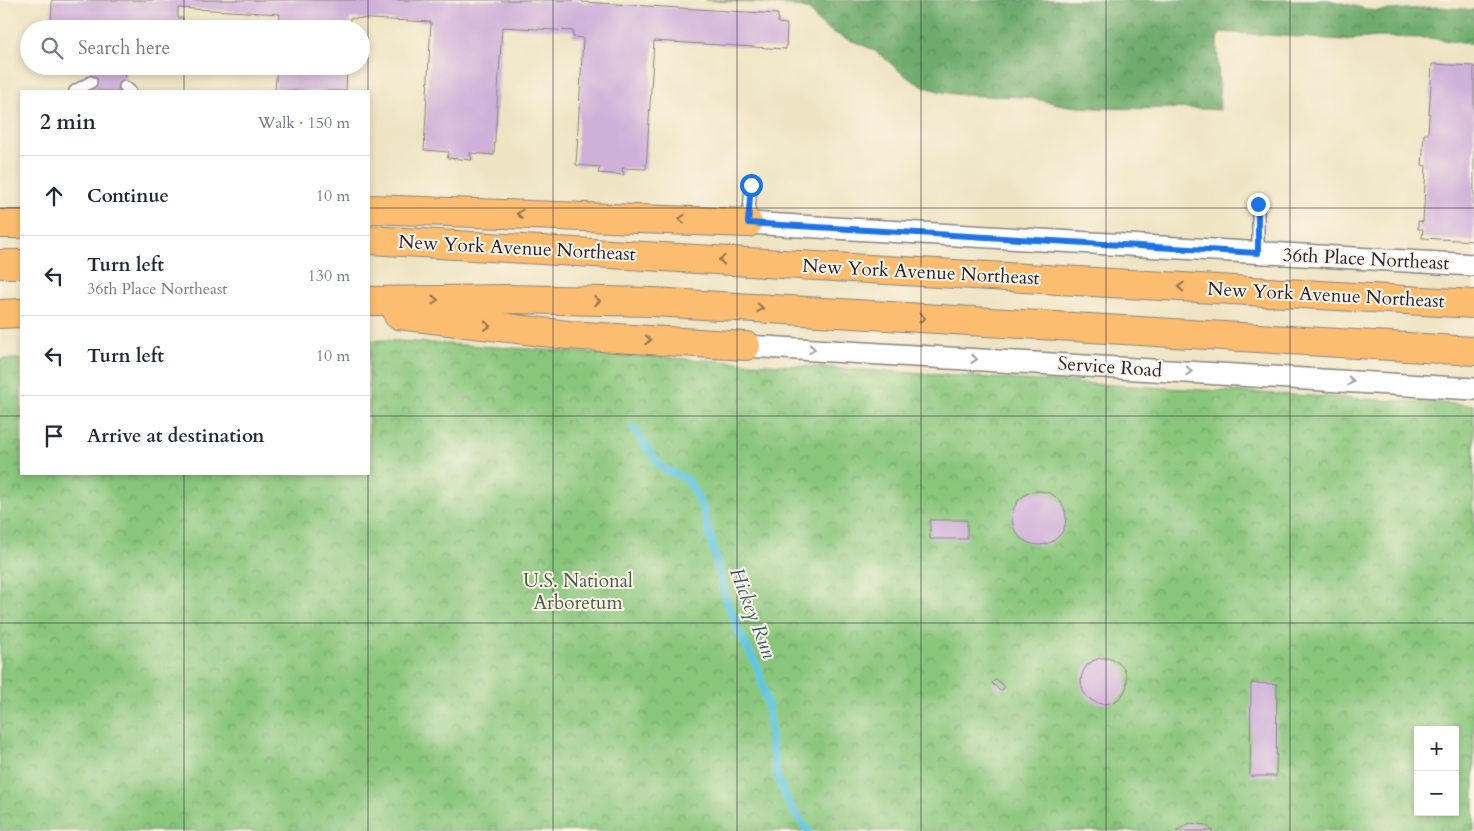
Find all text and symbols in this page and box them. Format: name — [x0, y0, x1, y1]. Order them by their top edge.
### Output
search box — [20, 20, 370, 75]
icon: search — [38, 34, 66, 62]
text: Search here — [78, 35, 170, 61]
text: 2 min — [40, 108, 96, 137]
text: Walk · 150 m — [258, 112, 350, 134]
route start — [740, 174, 763, 197]
icon: ahead — [40, 182, 68, 210]
text: Continue — [87, 183, 169, 209]
text: 10 m — [316, 185, 350, 207]
route end — [1247, 193, 1270, 216]
one-way arrow — [515, 208, 523, 219]
one-way arrow — [678, 214, 686, 225]
street label: New York Avenue Northeast — [398, 229, 636, 267]
street label: 36th Place Northeast — [1282, 242, 1450, 276]
text: Turn left — [87, 252, 164, 278]
street label: New York Avenue Northeast — [802, 253, 1040, 291]
one-way arrow — [717, 254, 725, 265]
icon: left — [40, 262, 68, 290]
text: 130 m — [308, 265, 350, 287]
street label: New York Avenue Northeast — [1207, 276, 1445, 314]
text: 36th Place Northeast — [87, 278, 227, 300]
one-way arrow — [1177, 281, 1185, 292]
one-way arrow — [432, 295, 439, 305]
one-way arrow — [594, 296, 602, 306]
one-way arrow — [756, 303, 764, 314]
one-way arrow — [918, 312, 926, 323]
one-way arrow — [483, 320, 491, 331]
one-way arrow — [645, 335, 653, 346]
icon: left — [40, 342, 68, 370]
text: Turn left — [87, 343, 164, 369]
one-way arrow — [809, 344, 817, 355]
text: 10 m — [316, 345, 350, 367]
street label: Service Road — [1057, 350, 1163, 384]
one-way arrow — [971, 353, 979, 364]
one-way arrow — [1185, 366, 1193, 377]
one-way arrow — [1348, 376, 1356, 387]
icon: arrive — [40, 422, 68, 450]
text: Arrive at destination — [87, 423, 264, 449]
water label: Hickey Run — [723, 564, 783, 663]
park label: U.S. National Arboretum — [523, 568, 633, 616]
map controls — [1414, 726, 1459, 816]
button: + — [1414, 726, 1459, 771]
button: − — [1414, 771, 1459, 816]

